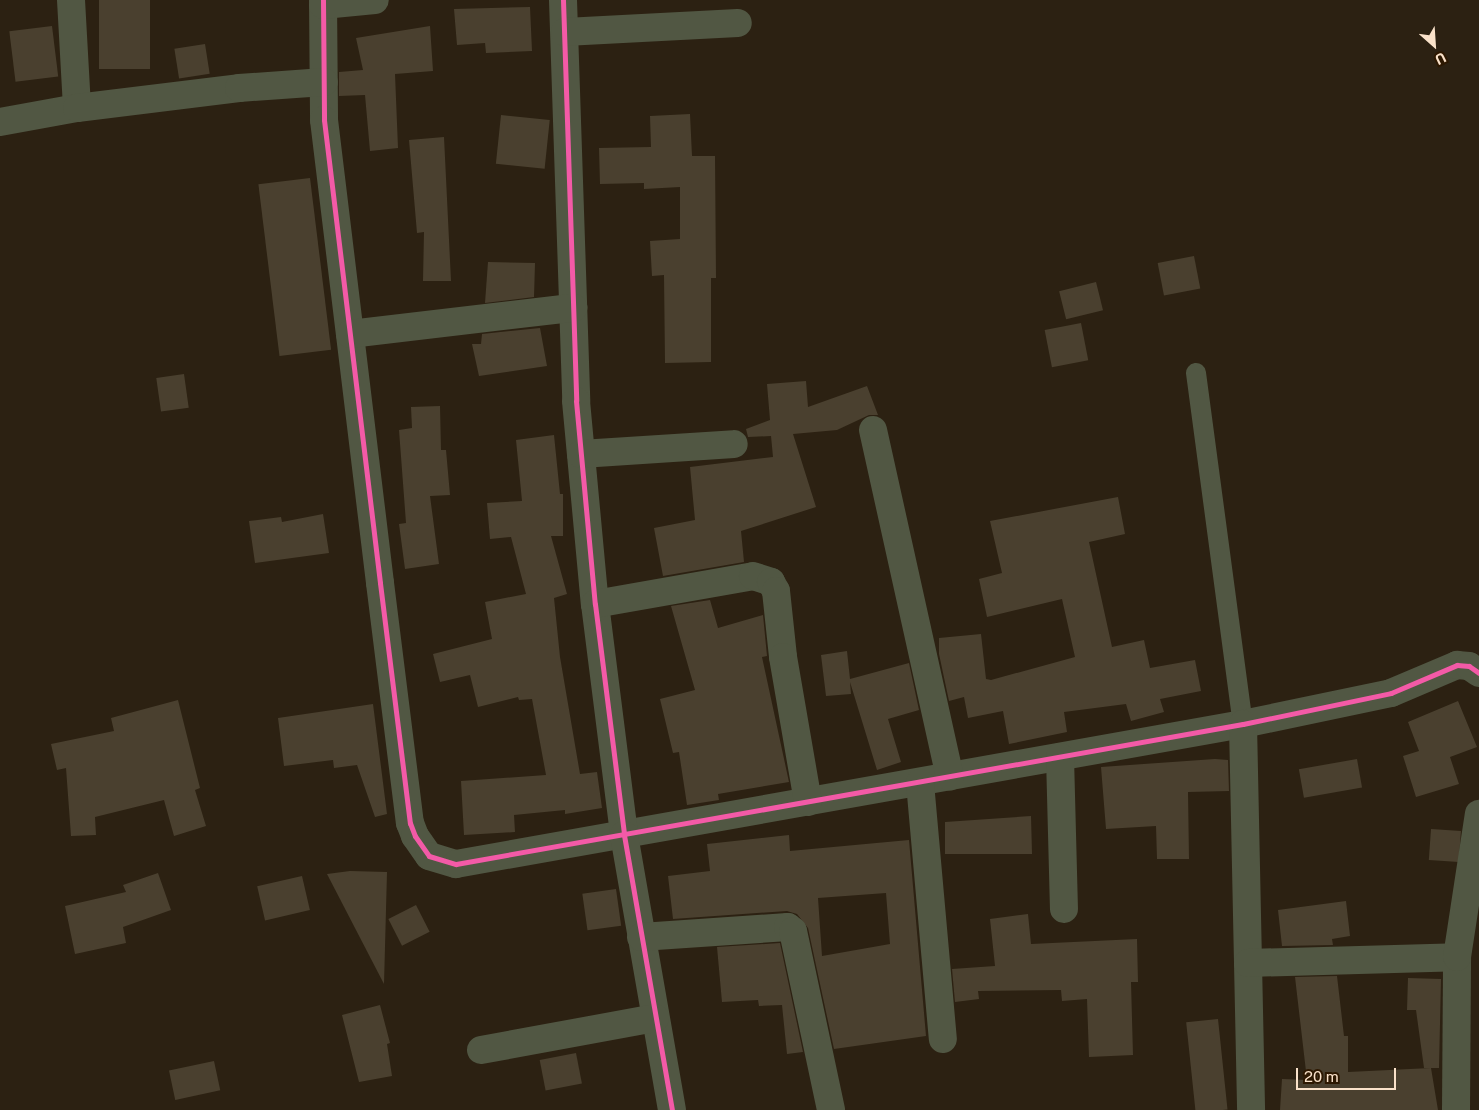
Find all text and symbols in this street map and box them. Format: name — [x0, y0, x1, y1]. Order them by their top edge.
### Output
north arrow — [1409, 20, 1459, 70]
text: U — [1433, 49, 1449, 68]
scale bar — [1299, 1058, 1399, 1090]
text: 20 m — [1304, 1068, 1339, 1085]

